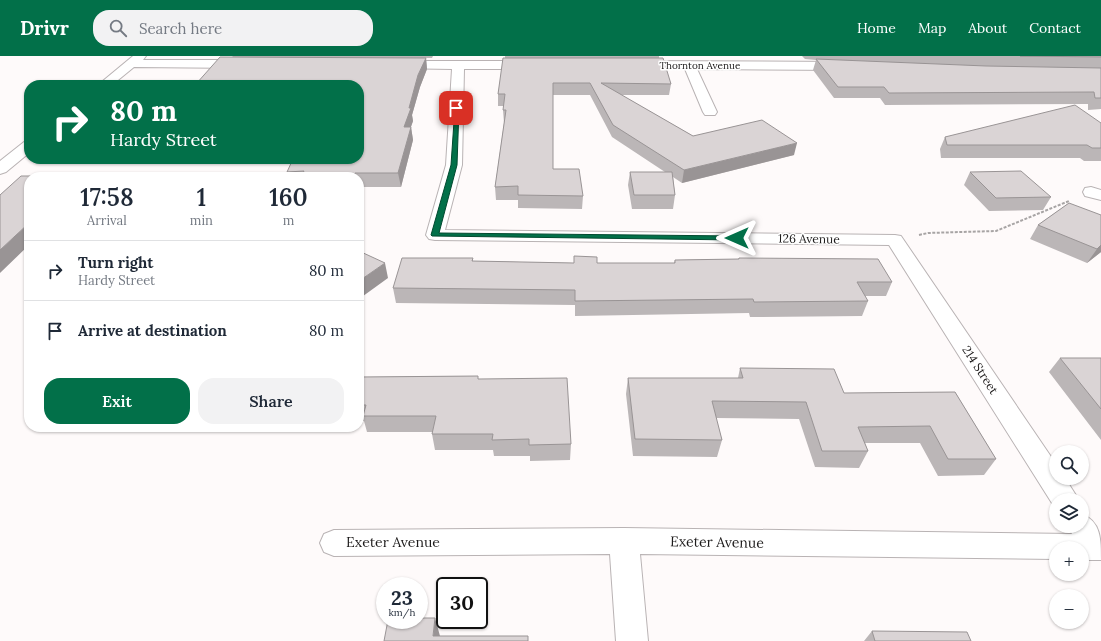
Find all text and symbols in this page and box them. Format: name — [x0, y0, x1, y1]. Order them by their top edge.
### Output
search box — [93, 10, 373, 46]
text: Drivr — [20, 16, 69, 40]
icon: search — [107, 17, 129, 39]
text: Search here — [139, 19, 222, 38]
text: Home — [857, 19, 896, 37]
text: Map — [918, 19, 946, 37]
text: About — [968, 19, 1007, 37]
text: Contact — [1029, 19, 1081, 37]
street label: Thornton Avenue — [660, 59, 741, 72]
pin — [439, 91, 473, 125]
text: 80 m — [110, 93, 177, 129]
icon: right — [44, 96, 96, 148]
icon: arrive — [445, 97, 467, 119]
text: Hardy Street — [110, 128, 217, 151]
text: 17:58 — [80, 182, 134, 213]
text: 1 — [197, 182, 206, 213]
text: 160 — [269, 182, 308, 213]
text: Arrival — [87, 212, 127, 229]
text: min — [190, 212, 213, 229]
text: m — [283, 212, 294, 229]
position arrow — [716, 217, 758, 259]
street label: 126 Avenue — [778, 230, 840, 247]
text: Turn right — [78, 253, 154, 272]
icon: right — [44, 260, 66, 282]
text: 80 m — [309, 261, 344, 280]
text: Hardy Street — [78, 272, 155, 289]
icon: arrive — [44, 320, 66, 342]
text: Arrive at destination — [78, 321, 227, 340]
text: 80 m — [309, 321, 344, 340]
street label: 214 Street — [959, 343, 1002, 397]
button: Exit — [44, 378, 190, 424]
button: Share — [198, 378, 344, 424]
map controls — [1049, 445, 1089, 629]
button: search — [1049, 445, 1089, 485]
button: layers — [1049, 493, 1089, 533]
street label: Exeter Avenue — [670, 532, 764, 552]
street label: Exeter Avenue — [346, 533, 440, 551]
button: + — [1049, 541, 1089, 581]
speed limit sign: 30 — [436, 577, 488, 629]
text: 23 — [391, 585, 413, 610]
button: − — [1049, 589, 1089, 629]
text: km/h — [388, 606, 416, 619]

